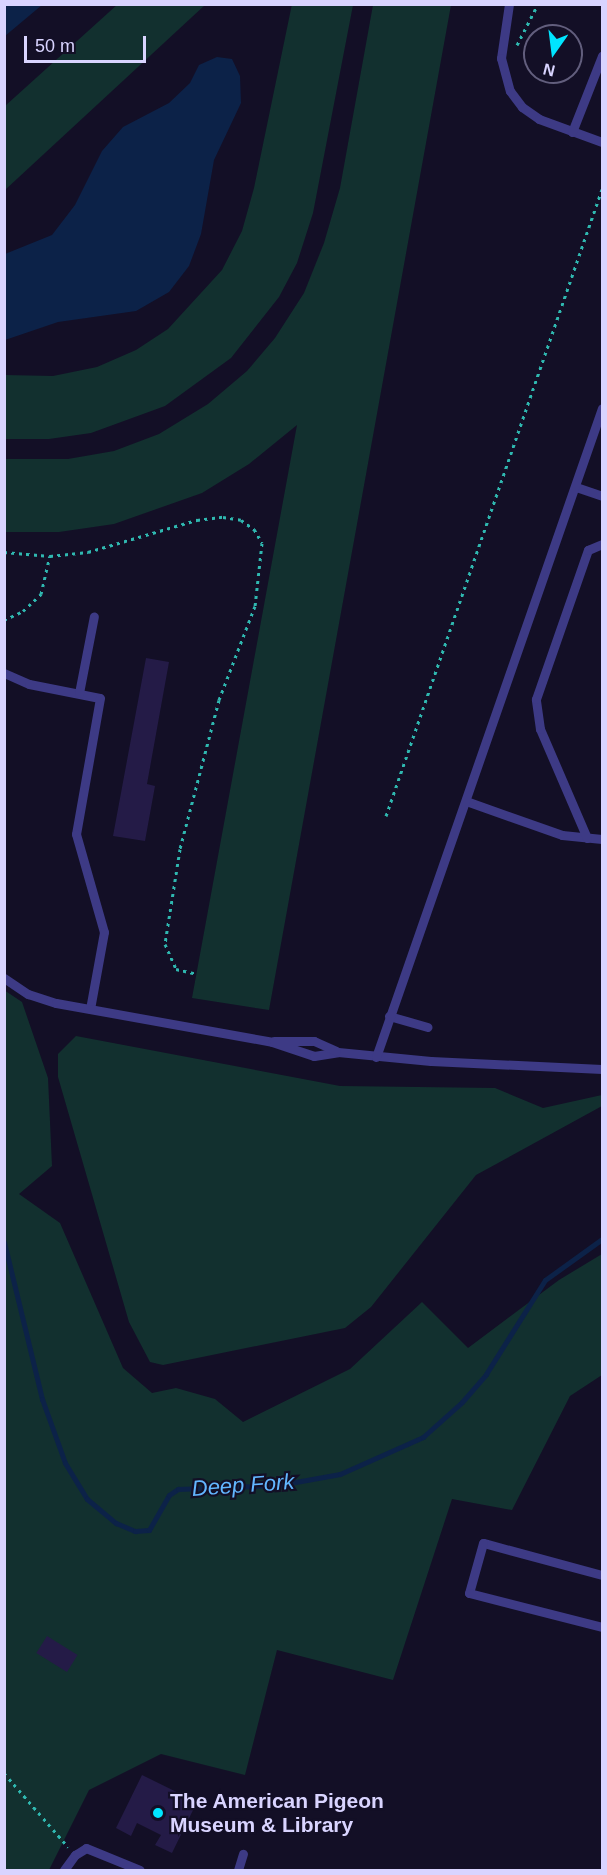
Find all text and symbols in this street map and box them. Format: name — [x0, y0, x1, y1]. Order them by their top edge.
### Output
scale bar — [27, 24, 148, 62]
north arrow — [523, 24, 583, 84]
text: 50 m — [35, 36, 75, 56]
text: N — [541, 60, 557, 80]
water label: Deep Fork — [191, 1468, 295, 1502]
place label: The American Pigeon Museum & Library — [170, 1788, 385, 1838]
marker: The American Pigeon Museum & Library — [151, 1806, 165, 1820]

